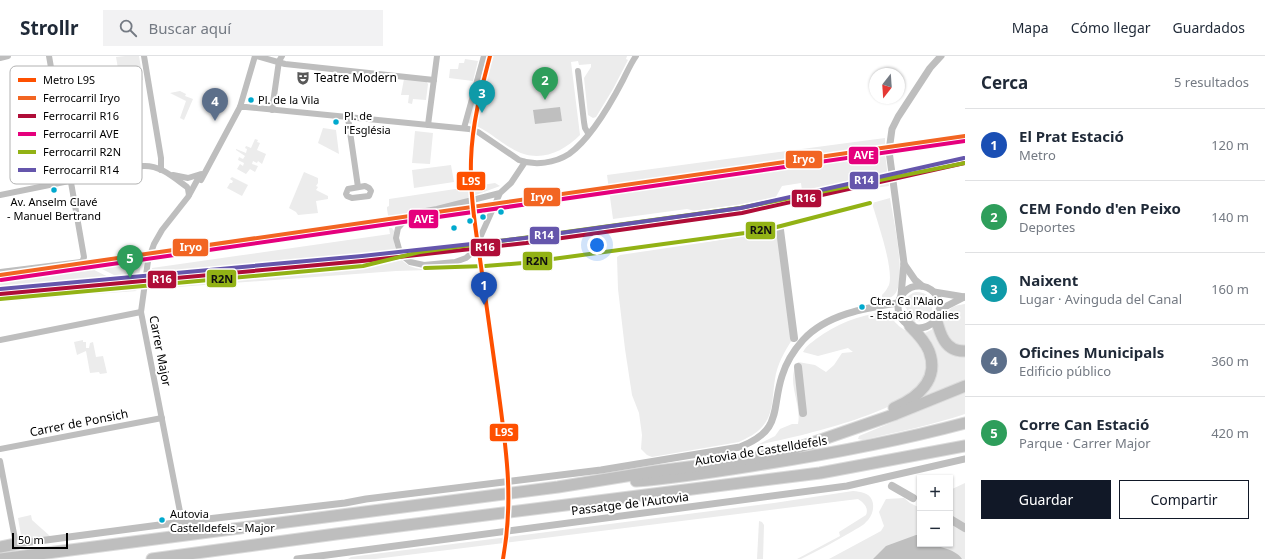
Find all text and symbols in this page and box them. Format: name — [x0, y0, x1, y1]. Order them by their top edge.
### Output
search box — [103, 10, 383, 46]
text: Strollr — [20, 15, 79, 41]
icon: search — [117, 17, 139, 39]
text: Buscar aquí — [149, 18, 231, 38]
text: Mapa — [1012, 18, 1049, 37]
text: Cómo llegar — [1071, 18, 1151, 37]
text: Guardados — [1173, 18, 1245, 37]
legend — [10, 66, 142, 184]
pin: 2 — [532, 67, 558, 100]
north arrow — [869, 68, 905, 104]
place label: Teatre Modern — [314, 69, 397, 86]
theatre icon: Teatre Modern — [295, 70, 311, 86]
text: Cerca — [981, 71, 1028, 94]
text: Metro L9S — [43, 72, 95, 87]
text: 5 resultados — [1174, 73, 1249, 91]
pin: 3 — [469, 80, 495, 113]
pin: 4 — [202, 88, 228, 121]
text: Ferrocarril Iryo — [43, 90, 120, 105]
place label: Pl. de la Vila — [258, 92, 319, 107]
marker: Pl. de la Vila — [246, 95, 256, 105]
text: Ferrocarril R16 — [43, 108, 119, 123]
place label: Pl. de l'Església — [344, 108, 391, 137]
marker: Pl. de l'Església — [331, 117, 341, 127]
text: Ferrocarril AVE — [43, 126, 119, 141]
text: El Prat Estació — [1019, 126, 1124, 146]
text: 1 — [990, 136, 998, 154]
text: 120 m — [1211, 136, 1249, 154]
text: Ferrocarril R2N — [43, 144, 121, 159]
line badge: AVE — [848, 146, 879, 165]
text: Metro — [1019, 146, 1056, 164]
text: AVE — [854, 147, 874, 162]
line badge: Iryo — [785, 150, 823, 169]
text: Iryo — [793, 151, 815, 166]
text: Ferrocarril R14 — [43, 162, 120, 177]
line badge: L9S — [456, 171, 486, 191]
line badge: R14 — [849, 171, 879, 190]
text: R14 — [854, 172, 875, 187]
text: L9S — [462, 173, 480, 188]
marker: Av. Anselm Clavé - Manuel Bertrand — [49, 185, 59, 195]
line badge: Iryo — [523, 187, 561, 207]
text: Iryo — [531, 189, 553, 204]
line badge: R16 — [791, 189, 822, 208]
text: R16 — [796, 190, 816, 205]
place label: Av. Anselm Clavé - Manuel Bertrand — [7, 194, 101, 223]
text: CEM Fondo d'en Peixo — [1019, 198, 1181, 218]
unlabelled marker — [496, 207, 506, 217]
text: 2 — [990, 208, 998, 226]
text: 140 m — [1211, 208, 1249, 226]
line badge: AVE — [408, 209, 439, 229]
text: AVE — [414, 211, 434, 226]
unlabelled marker — [478, 212, 488, 222]
unlabelled marker — [465, 216, 475, 226]
text: Deportes — [1019, 218, 1075, 236]
line badge: R2N — [745, 221, 776, 240]
text: R2N — [750, 222, 772, 237]
unlabelled marker — [449, 223, 459, 233]
line badge: R14 — [529, 226, 560, 245]
text: R14 — [534, 227, 555, 242]
your location — [587, 235, 607, 255]
line badge: Iryo — [172, 238, 209, 257]
line badge: R16 — [470, 238, 501, 257]
text: Iryo — [180, 239, 202, 254]
text: R16 — [475, 239, 495, 254]
pin: 5 — [117, 245, 143, 278]
line badge: R2N — [522, 251, 553, 271]
text: R2N — [526, 253, 548, 268]
line badge: R2N — [206, 269, 237, 288]
line badge: R16 — [147, 270, 177, 289]
text: Naixent — [1019, 270, 1078, 290]
text: R16 — [152, 271, 172, 286]
text: R2N — [211, 271, 233, 286]
pin: 1 — [471, 272, 497, 305]
text: 3 — [990, 280, 998, 298]
text: 160 m — [1211, 280, 1249, 298]
text: Lugar · Avinguda del Canal — [1019, 290, 1182, 308]
place label: Ctra. Ca l'Alaio - Estació Rodalies — [870, 293, 959, 322]
marker: Ctra. Ca l'Alaio - Estació Rodalies — [857, 302, 867, 312]
street label: Carrer Major — [145, 314, 176, 388]
text: Oficines Municipals — [1019, 342, 1164, 362]
text: 4 — [990, 352, 998, 370]
text: 360 m — [1211, 352, 1249, 370]
text: Edificio público — [1019, 362, 1111, 380]
street label: Carrer de Ponsich — [28, 405, 130, 440]
text: Corre Can Estació — [1019, 414, 1149, 434]
line badge: L9S — [489, 423, 519, 442]
text: L9S — [495, 424, 513, 439]
text: 5 — [990, 424, 998, 442]
text: 420 m — [1211, 424, 1249, 442]
street label: Autovia de Castelldefels — [693, 432, 829, 469]
text: Parque · Carrer Major — [1019, 434, 1151, 452]
map controls — [917, 475, 953, 547]
button: + — [917, 475, 953, 511]
button: Guardar — [981, 480, 1111, 519]
button: Compartir — [1119, 480, 1249, 519]
street label: Passatge de l'Autovia — [570, 488, 690, 519]
place label: Autovia Castelldefels - Major — [170, 506, 275, 535]
button: − — [917, 511, 953, 547]
marker: Autovia Castelldefels - Major — [157, 515, 167, 525]
scale bar — [12, 531, 68, 550]
text: 50 m — [18, 532, 44, 547]

